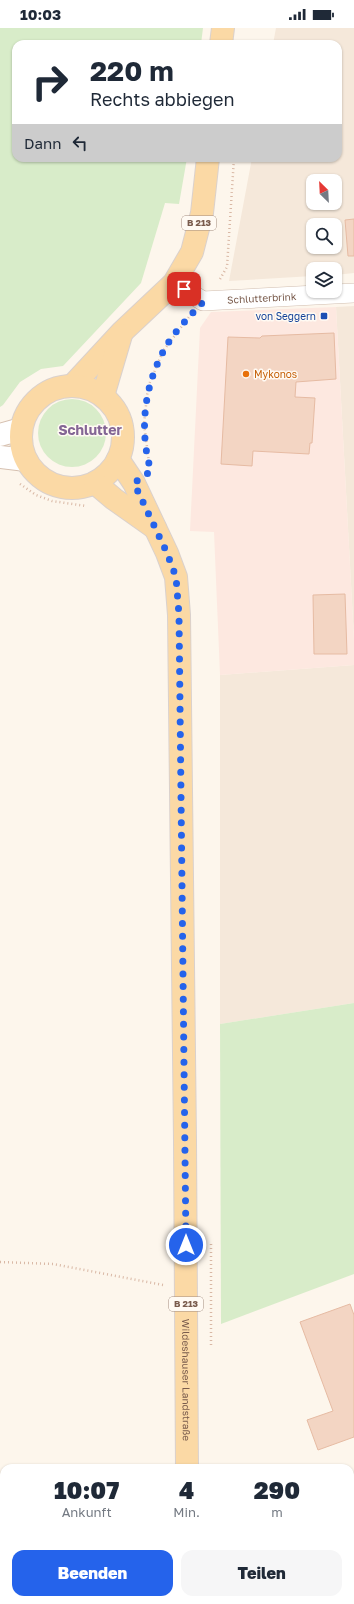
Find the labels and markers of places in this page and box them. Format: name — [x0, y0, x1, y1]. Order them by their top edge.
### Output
pin — [167, 272, 201, 306]
place label: von Seggern — [256, 310, 316, 322]
marker: von Seggern — [319, 311, 329, 321]
place label: Mykonos — [254, 368, 297, 380]
marker: Mykonos — [241, 369, 251, 379]

